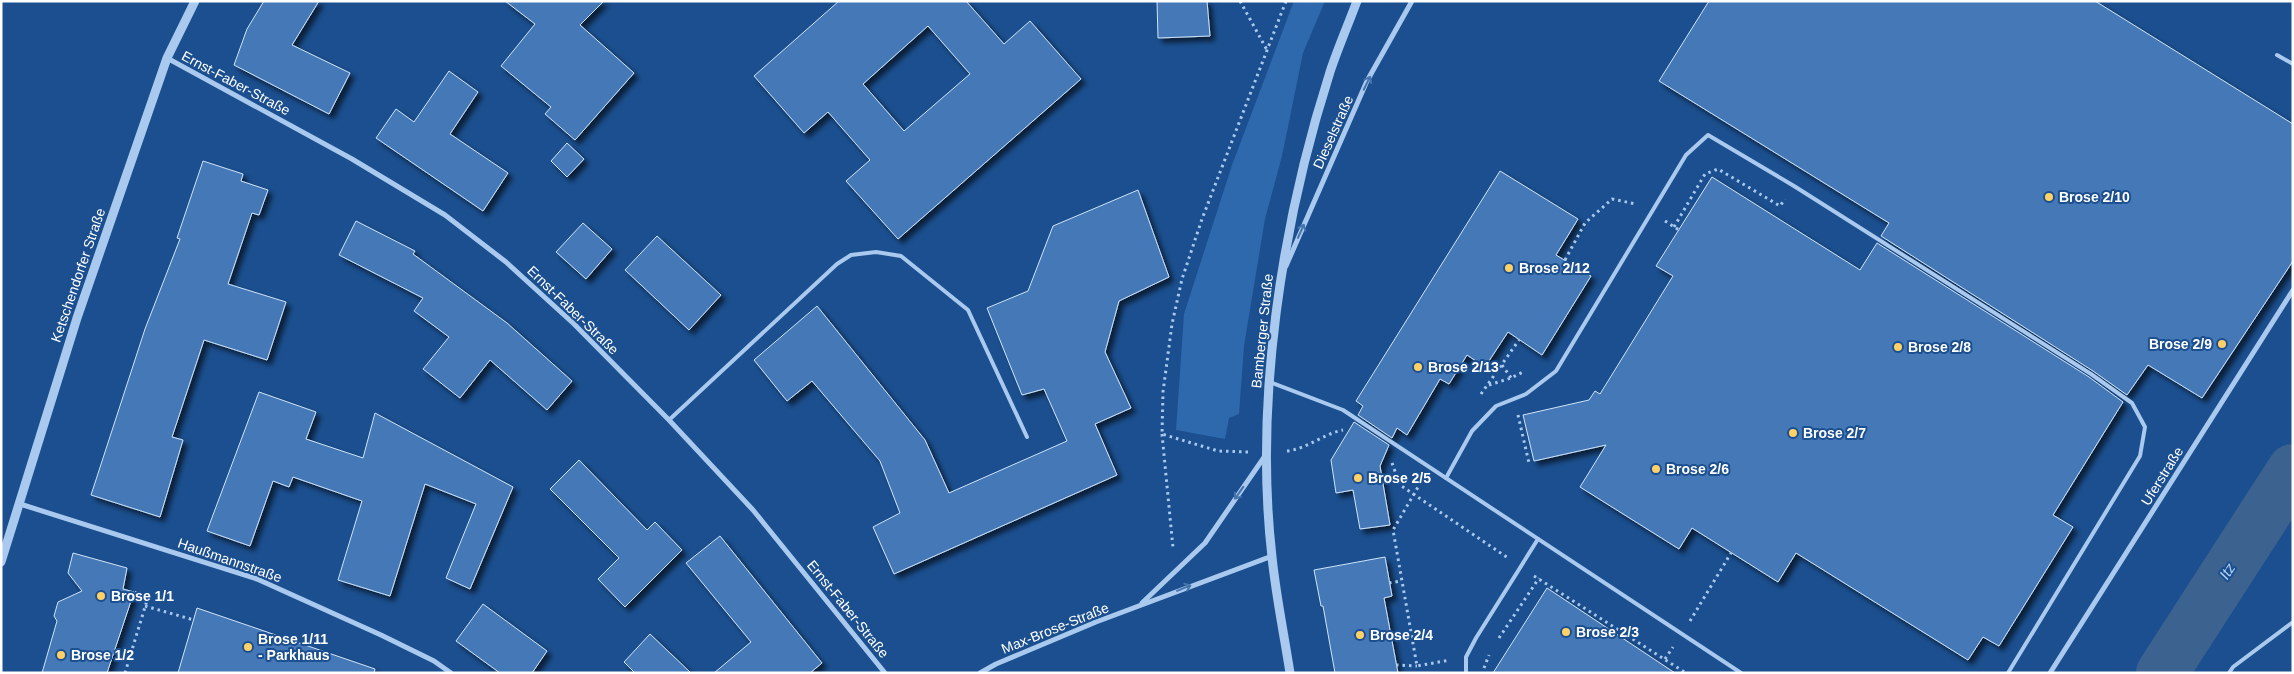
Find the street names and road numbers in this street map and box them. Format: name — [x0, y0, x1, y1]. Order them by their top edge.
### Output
street label: Ernst-Faber-Straße — [179, 48, 293, 118]
street label: Dieselstraße — [1310, 93, 1356, 171]
street label: Ketschendorfer Straße — [48, 206, 109, 344]
street label: Ernst-Faber-Straße — [524, 262, 622, 358]
street label: Bamberger Straße — [1248, 273, 1276, 389]
street label: Uferstraße — [2138, 444, 2186, 508]
street label: Haußmannstraße — [176, 535, 284, 585]
street label: Ernst-Faber-Straße — [804, 557, 892, 661]
street label: Max-Brose-Straße — [999, 599, 1111, 657]

